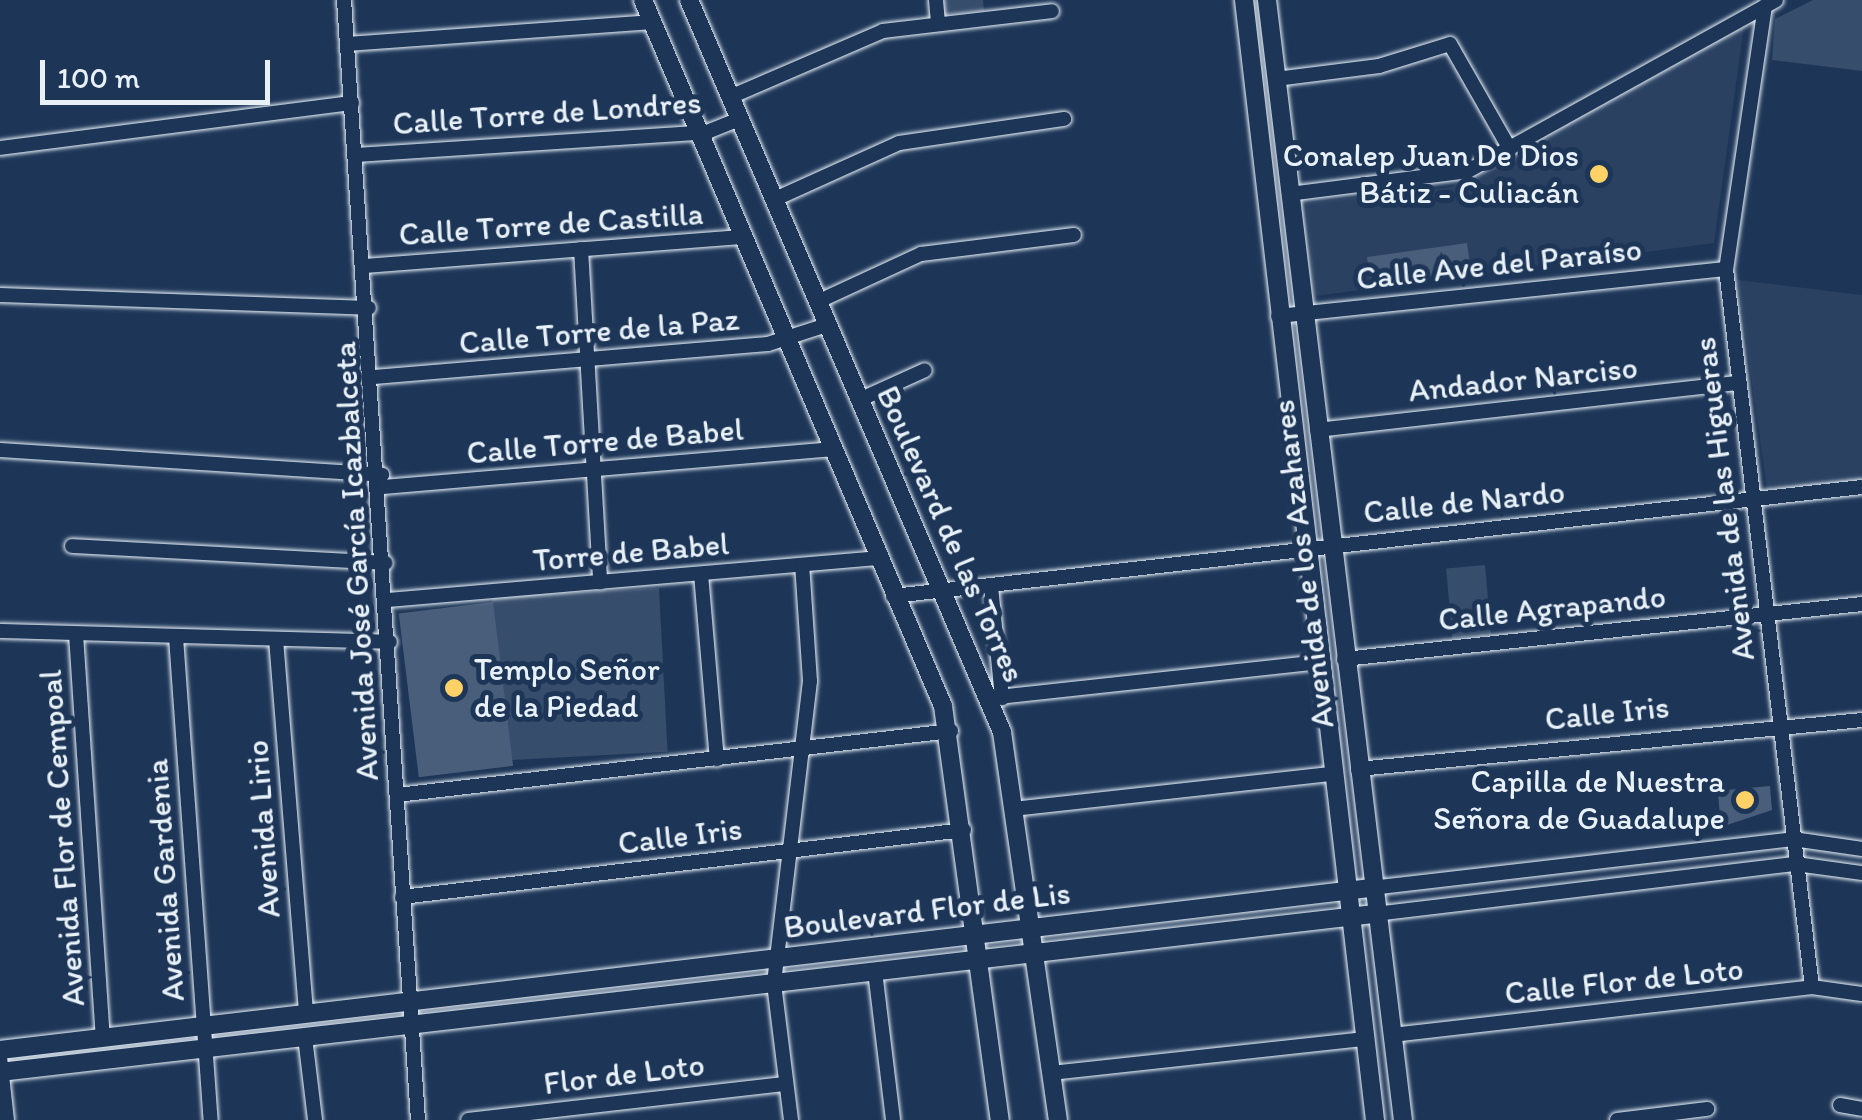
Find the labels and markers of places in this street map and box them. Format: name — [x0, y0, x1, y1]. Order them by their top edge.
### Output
place label: Conalep Juan De Dios Bátiz - Culiacán — [1282, 137, 1579, 212]
marker: Conalep Juan De Dios Bátiz - Culiacán — [1588, 163, 1610, 185]
place label: Templo Señor de la Piedad — [474, 651, 660, 726]
marker: Templo Señor de la Piedad — [443, 677, 465, 699]
place label: Capilla de Nuestra Señora de Guadalupe — [1432, 763, 1725, 838]
marker: Capilla de Nuestra Señora de Guadalupe — [1734, 789, 1756, 811]

